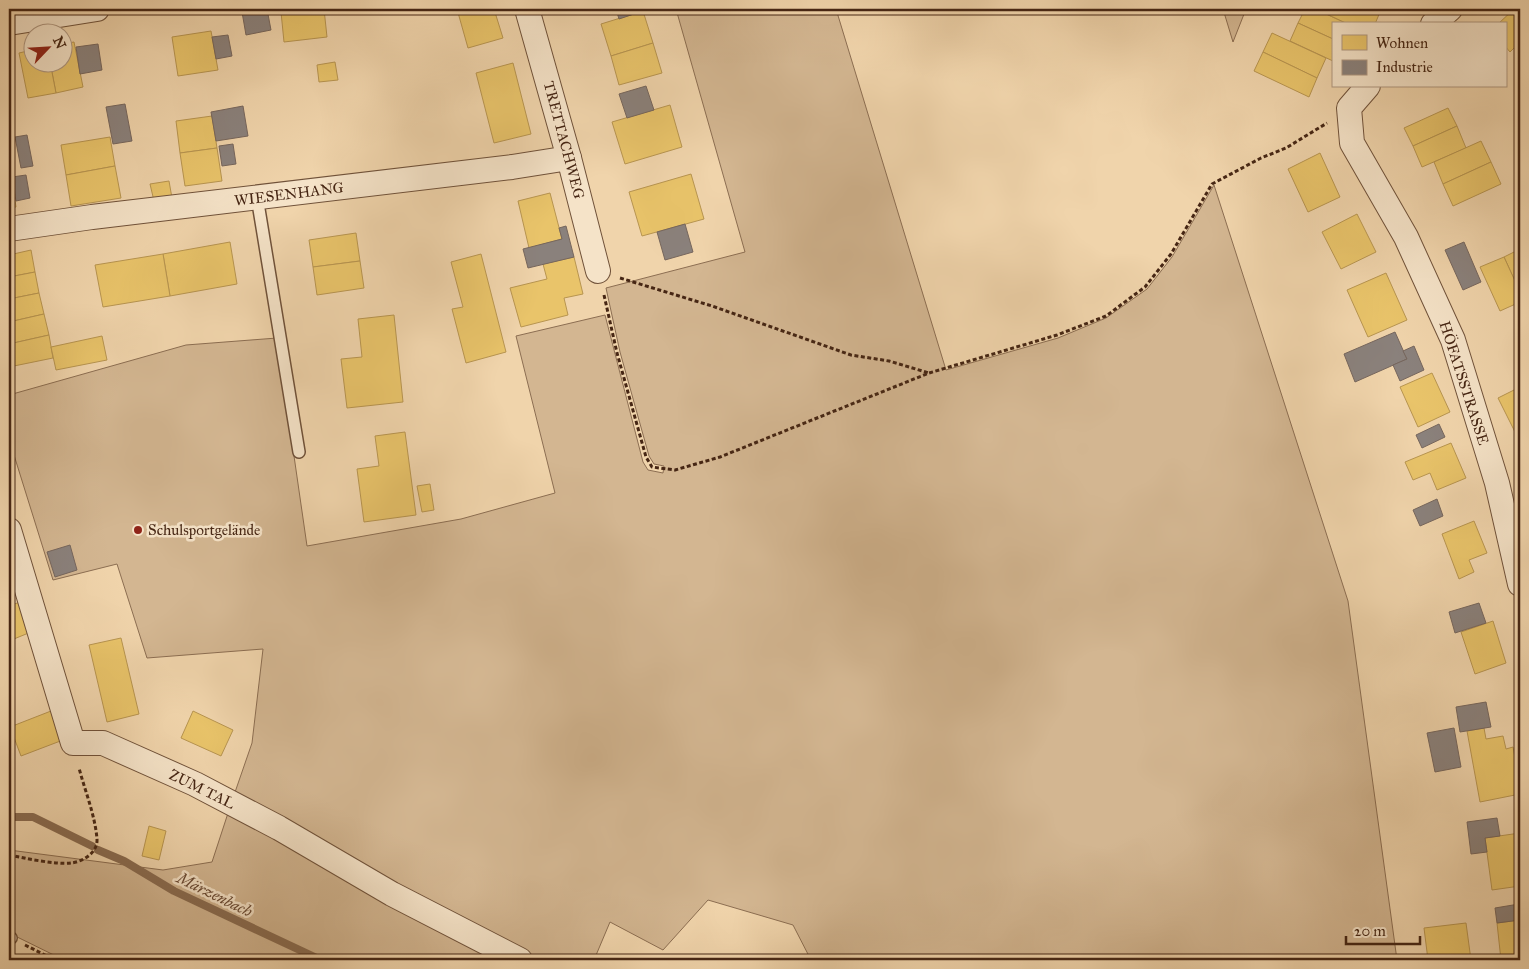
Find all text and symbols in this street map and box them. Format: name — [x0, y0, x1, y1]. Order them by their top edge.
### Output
north arrow — [22, 22, 72, 72]
legend — [1332, 22, 1506, 88]
text: N — [49, 34, 70, 52]
text: Wohnen — [1376, 34, 1428, 52]
text: Industrie — [1376, 58, 1433, 76]
street label: TRETTACHWEG — [540, 79, 588, 201]
street label: WIESENHANG — [233, 178, 345, 210]
street label: HÖFATSSTRASSE — [1435, 318, 1494, 448]
place label: Schulsportgelände — [148, 521, 260, 539]
marker: Schulsportgelände — [132, 524, 144, 536]
street label: ZUM TAL — [166, 765, 238, 813]
water label: Märzenbach — [172, 867, 256, 921]
scale bar — [1346, 914, 1420, 946]
text: 20 m — [1354, 922, 1386, 940]

